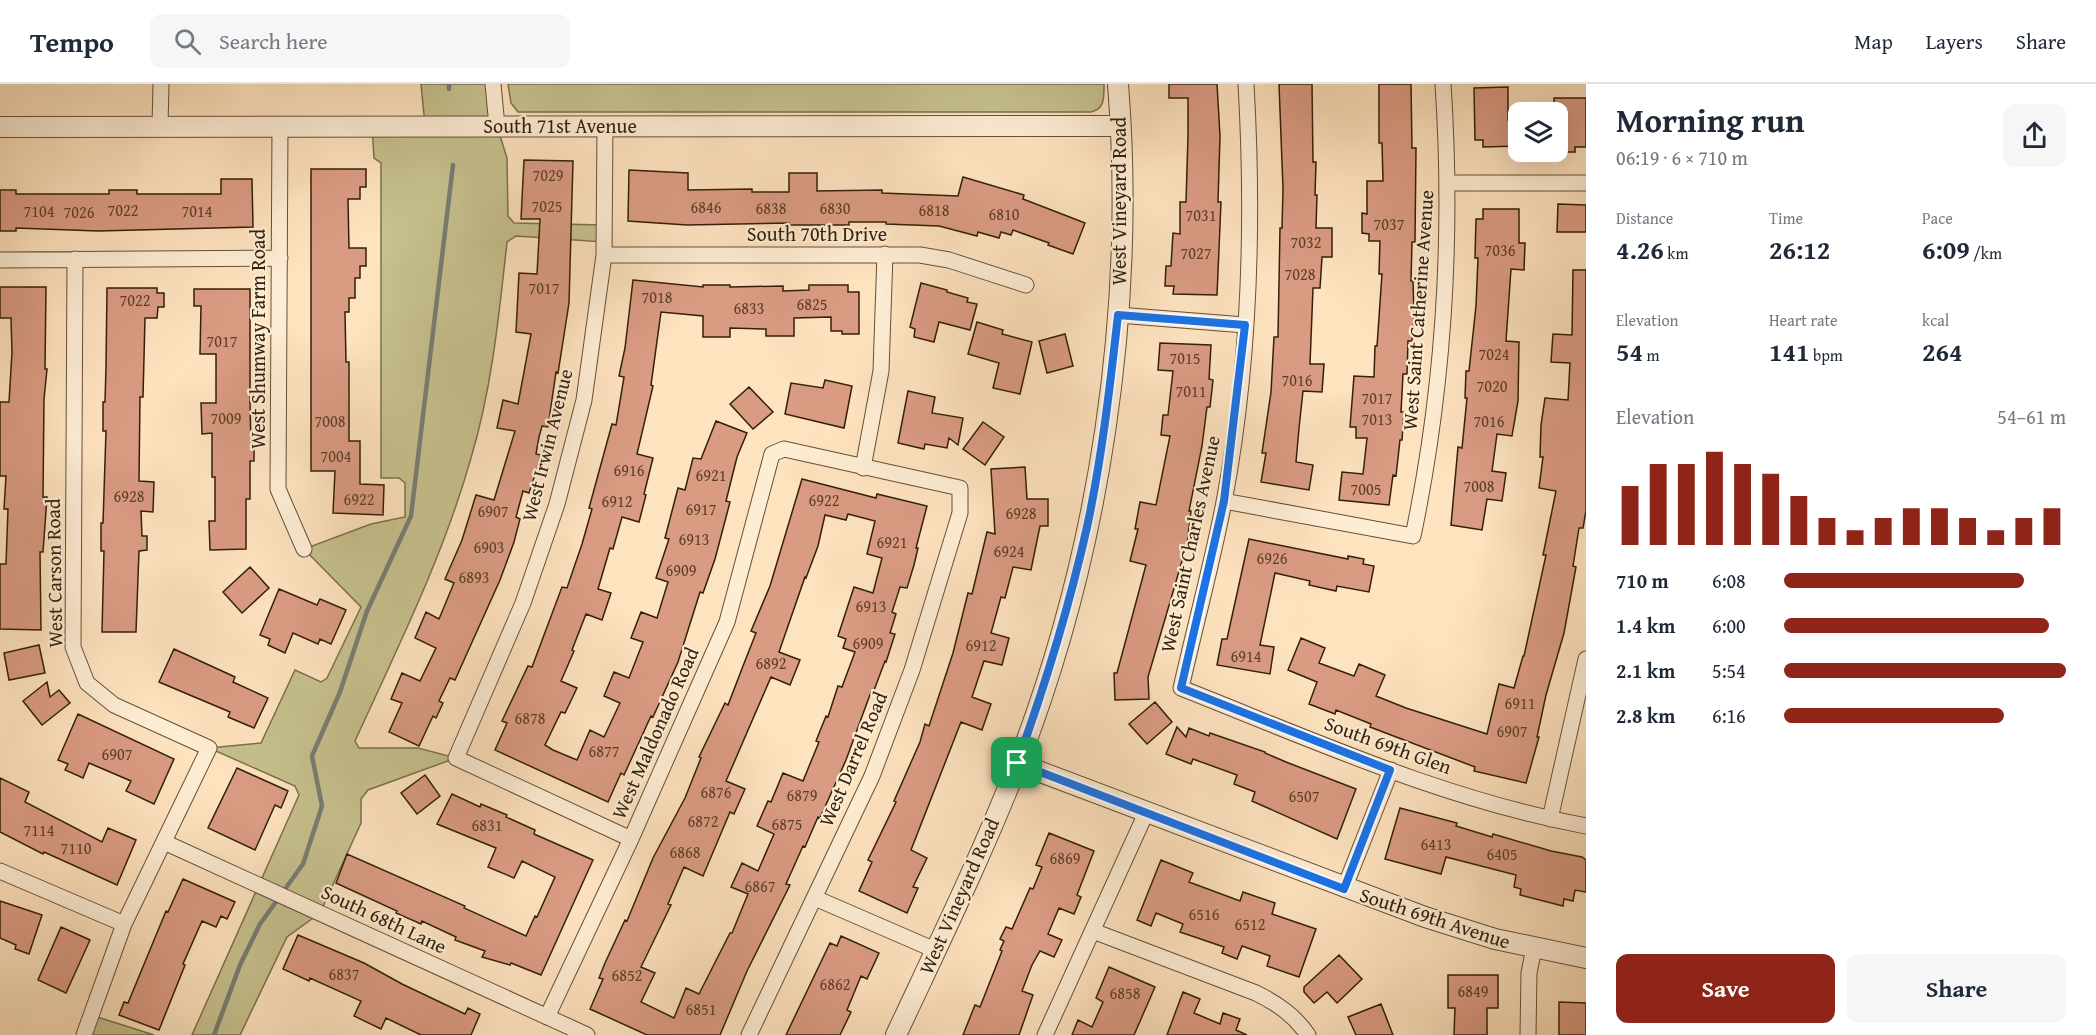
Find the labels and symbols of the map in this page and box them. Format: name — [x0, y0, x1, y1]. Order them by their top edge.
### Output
street label: South 71st Avenue — [483, 111, 637, 140]
street label: West Vineyard Road — [1104, 116, 1133, 285]
house number: 7029 — [533, 163, 564, 187]
street label: West Saint Catherine Avenue — [1395, 189, 1440, 431]
house number: 7025 — [532, 194, 562, 218]
house number: 6846 — [691, 195, 722, 219]
house number: 6838 — [756, 196, 787, 220]
house number: 6830 — [820, 196, 851, 220]
house number: 7022 — [108, 198, 138, 222]
house number: 6818 — [919, 198, 950, 222]
house number: 7104 — [24, 199, 55, 223]
house number: 7014 — [182, 199, 213, 223]
house number: 7026 — [64, 200, 95, 224]
house number: 6810 — [989, 202, 1020, 226]
house number: 7031 — [1186, 203, 1216, 227]
house number: 7037 — [1374, 212, 1405, 236]
street label: South 70th Drive — [747, 219, 887, 248]
street label: West Shumway Farm Road — [243, 229, 272, 449]
house number: 7032 — [1291, 230, 1321, 254]
house number: 7036 — [1485, 238, 1516, 262]
house number: 7027 — [1181, 241, 1212, 265]
house number: 7028 — [1285, 262, 1316, 286]
house number: 7017 — [529, 276, 560, 300]
house number: 7018 — [642, 285, 673, 309]
house number: 7022 — [120, 288, 150, 312]
house number: 6825 — [797, 292, 827, 316]
house number: 6833 — [734, 296, 764, 320]
house number: 7017 — [207, 329, 238, 353]
house number: 7024 — [1479, 342, 1510, 366]
house number: 7015 — [1170, 346, 1200, 370]
street label: West Irwin Avenue — [514, 366, 579, 524]
house number: 7016 — [1282, 368, 1313, 392]
house number: 7020 — [1477, 374, 1508, 398]
house number: 7011 — [1176, 379, 1206, 403]
house number: 7017 — [1362, 386, 1393, 410]
house number: 7009 — [211, 406, 242, 430]
house number: 7013 — [1362, 407, 1392, 431]
house number: 7008 — [315, 409, 346, 433]
house number: 7016 — [1474, 409, 1505, 433]
street label: West Saint Charles Avenue — [1152, 433, 1227, 655]
house number: 7004 — [321, 444, 352, 468]
house number: 6916 — [614, 458, 645, 482]
house number: 6921 — [696, 463, 726, 487]
house number: 7008 — [1464, 474, 1495, 498]
house number: 7005 — [1351, 477, 1381, 501]
house number: 6928 — [114, 484, 145, 508]
house number: 6922 — [344, 487, 374, 511]
house number: 6922 — [809, 488, 839, 512]
house number: 6912 — [602, 489, 632, 513]
house number: 6917 — [686, 497, 717, 521]
street label: West Carson Road — [38, 498, 69, 648]
house number: 6907 — [478, 499, 509, 523]
house number: 6928 — [1006, 501, 1037, 525]
house number: 6913 — [679, 527, 709, 551]
house number: 6921 — [877, 530, 907, 554]
house number: 6903 — [474, 535, 504, 559]
house number: 6924 — [994, 539, 1025, 563]
house number: 6926 — [1257, 546, 1288, 570]
house number: 6909 — [666, 558, 697, 582]
house number: 6893 — [459, 565, 489, 589]
house number: 6913 — [856, 594, 886, 618]
house number: 6909 — [853, 631, 884, 655]
house number: 6912 — [966, 633, 996, 657]
street label: West Maldonado Road — [604, 642, 706, 823]
house number: 6914 — [1231, 644, 1262, 668]
house number: 6892 — [756, 651, 786, 675]
street label: West Darrel Road — [811, 687, 894, 831]
house number: 6911 — [1505, 691, 1535, 715]
house number: 6878 — [515, 706, 546, 730]
street label: South 69th Glen — [1321, 708, 1456, 781]
house number: 6907 — [1497, 719, 1528, 743]
pin — [991, 737, 1042, 788]
house number: 6877 — [589, 739, 620, 763]
house number: 6907 — [102, 742, 133, 766]
house number: 6876 — [701, 780, 732, 804]
house number: 6879 — [787, 783, 818, 807]
house number: 6507 — [1289, 784, 1320, 808]
house number: 6872 — [688, 809, 718, 833]
house number: 6875 — [772, 812, 802, 836]
house number: 6831 — [472, 813, 502, 837]
street label: West Vineyard Road — [911, 813, 1006, 979]
house number: 7114 — [24, 818, 55, 842]
house number: 6413 — [1421, 832, 1451, 856]
house number: 7110 — [61, 836, 92, 860]
house number: 6868 — [670, 840, 701, 864]
house number: 6405 — [1487, 842, 1517, 866]
house number: 6869 — [1050, 846, 1081, 870]
house number: 6867 — [745, 874, 776, 898]
street label: South 68th Lane — [317, 877, 452, 960]
street label: South 69th Avenue — [1356, 879, 1514, 956]
house number: 6516 — [1189, 902, 1220, 926]
house number: 6512 — [1235, 912, 1265, 936]
house number: 6837 — [329, 962, 360, 986]
house number: 6852 — [612, 963, 642, 987]
house number: 6862 — [820, 972, 850, 996]
house number: 6849 — [1458, 979, 1489, 1003]
house number: 6858 — [1110, 981, 1141, 1005]
house number: 6851 — [686, 997, 716, 1021]

